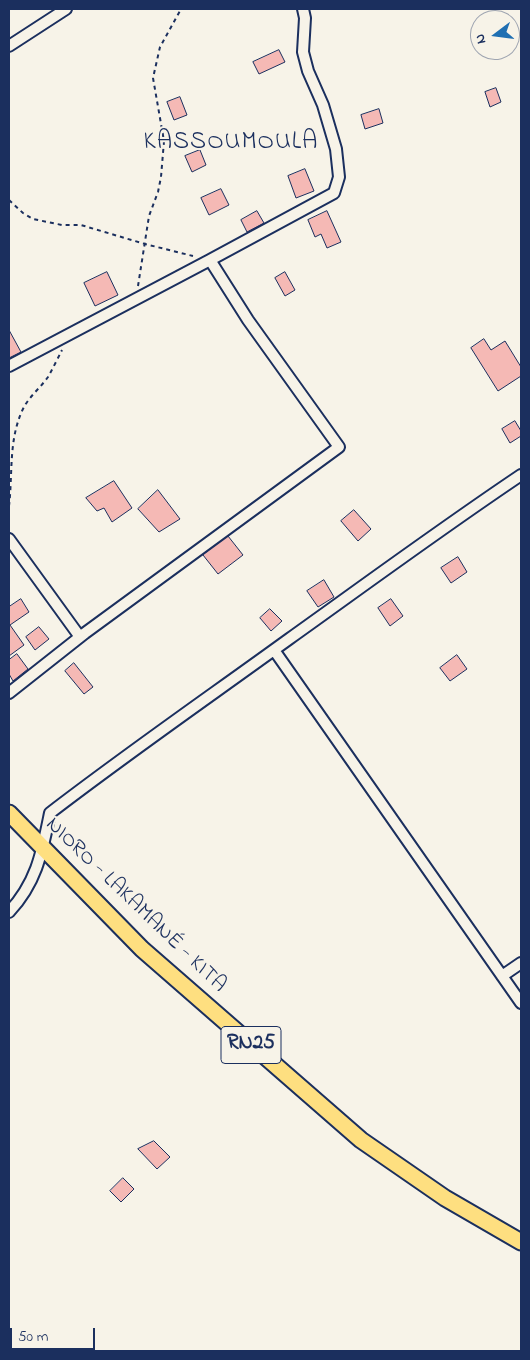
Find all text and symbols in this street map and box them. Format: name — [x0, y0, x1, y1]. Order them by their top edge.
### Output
north arrow — [470, 10, 520, 60]
text: N — [470, 31, 492, 46]
district label: KASSOUMOULA — [142, 129, 320, 159]
street label: NIORO - LAKAMANÉ - KITA — [39, 813, 231, 999]
road number: RN25 — [221, 1026, 281, 1064]
scale bar — [12, 1318, 98, 1350]
text: 50 m — [18, 1326, 48, 1348]

